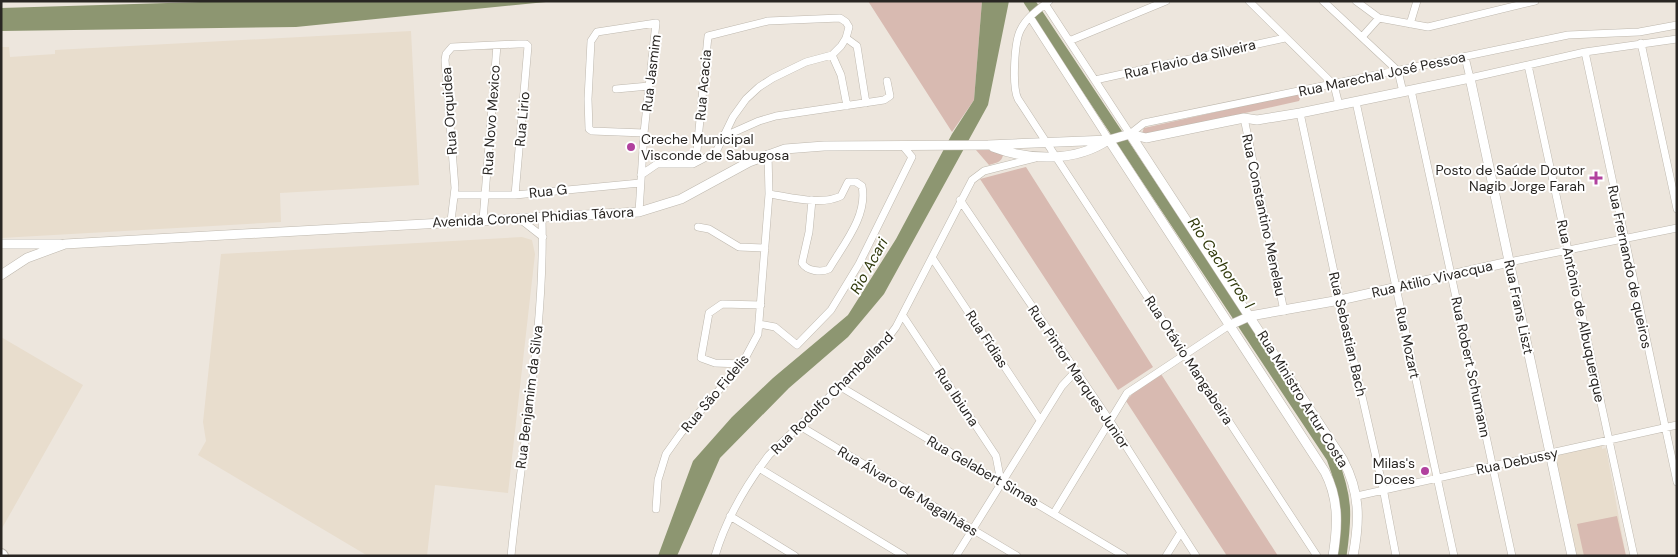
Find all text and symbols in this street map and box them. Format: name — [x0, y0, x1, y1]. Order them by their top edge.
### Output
street label: Rua Jasmim — [637, 33, 665, 113]
street label: Rua Flavio da Silveira — [1123, 35, 1257, 83]
street label: Rua Marechal José Pessoa — [1297, 48, 1467, 100]
street label: Rua Acacia — [691, 49, 715, 121]
street label: Rua Novo Mexico — [478, 64, 504, 176]
street label: Rua Orquidea — [437, 67, 461, 155]
street label: Rua Lirio — [511, 91, 533, 147]
place label: Creche Municipal Visconde de Sabugosa — [641, 130, 789, 164]
street label: Rua Constantino Menelau — [1238, 132, 1290, 298]
marker: Creche Municipal Visconde de Sabugosa — [625, 141, 637, 153]
place label: Posto de Saúde Doutor Nagib Jorge Farah — [1436, 161, 1585, 195]
marker: Posto de Saúde Doutor Nagib Jorge Farah — [1589, 171, 1603, 185]
street label: Rua G — [528, 180, 568, 202]
street label: Rua Frernando de queiros — [1604, 184, 1656, 350]
street label: Avenida Coronel Phidias Távora — [432, 203, 634, 231]
water label: Rio Cachorros I — [1183, 213, 1259, 313]
street label: Rua Antônio de Albuquerque — [1553, 218, 1609, 404]
water label: Rio Acari — [845, 234, 893, 298]
street label: Rua Atilio Vivacqua — [1370, 256, 1494, 302]
street label: Rua Frans Liszt — [1500, 258, 1538, 356]
street label: Rua Sebastian Bach — [1325, 270, 1371, 398]
street label: Rua Otávio Mangabeira — [1141, 292, 1237, 428]
street label: Rua Robert Schumann — [1447, 295, 1495, 439]
street label: Rua Pintor Marques Junior — [1024, 302, 1134, 452]
street label: Rua Mozart — [1392, 306, 1424, 380]
street label: Rua Fídias — [962, 307, 1012, 371]
street label: Rua Benjamim da Silva — [511, 324, 547, 470]
street label: Rua Ministro Artur Costa — [1253, 327, 1353, 471]
street label: Rua Rodolfo Chambelland — [767, 328, 897, 458]
street label: Rua São Fidelis — [677, 350, 753, 436]
street label: Rua Ibiuna — [931, 364, 983, 430]
street label: Rua Gelabert Simas — [924, 432, 1042, 510]
street label: Rua Álvaro de Magalhães — [834, 442, 982, 540]
street label: Rua Debussy — [1474, 443, 1560, 478]
place label: Milas's Doces — [1373, 454, 1415, 488]
marker: Milas's Doces — [1419, 465, 1431, 477]

